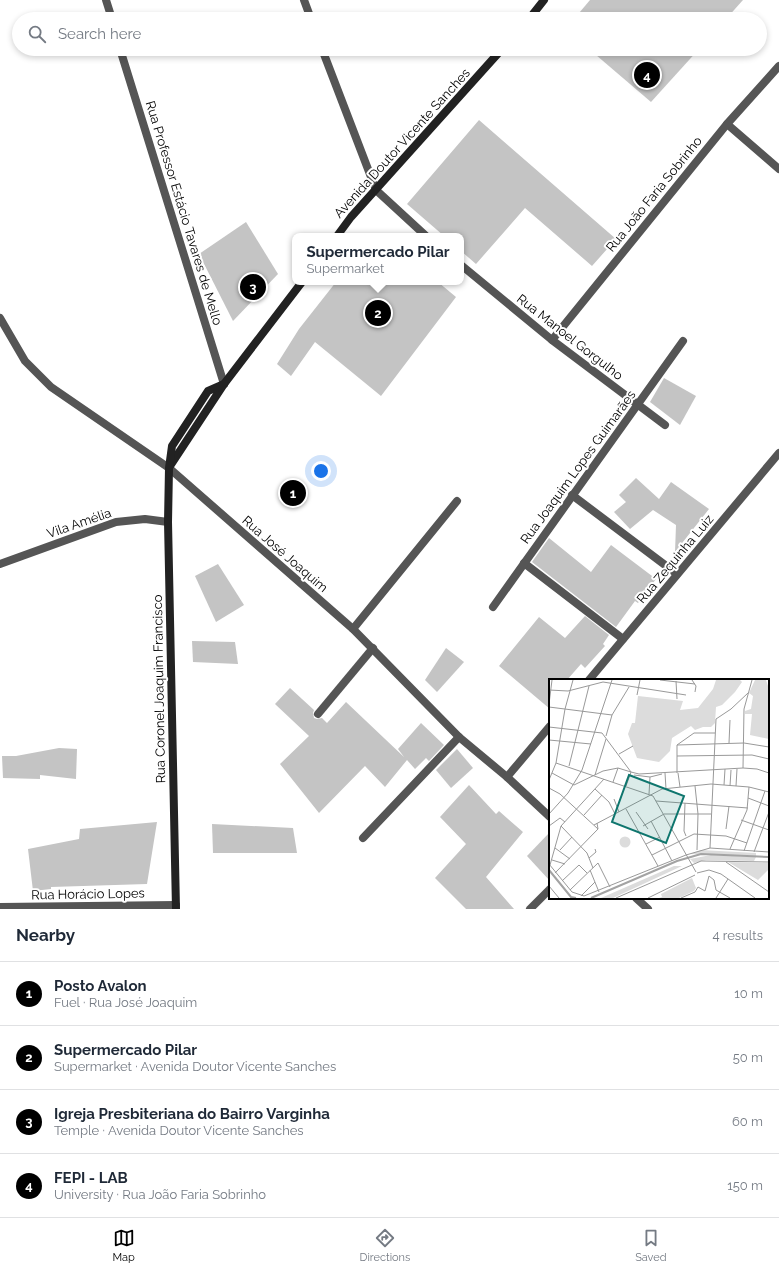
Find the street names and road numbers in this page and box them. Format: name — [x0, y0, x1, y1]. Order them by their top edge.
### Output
street label: Avenida Doutor Vicente Sanches — [331, 65, 473, 221]
street label: Rua Professor Estácio Tavares de Mello — [143, 99, 225, 327]
street label: Rua João Faria Sobrinho — [603, 133, 705, 255]
street label: Rua Manoel Gorgulho — [514, 291, 626, 383]
street label: Rua Joaquim Lopes Guimarães — [517, 387, 639, 547]
street label: Vila Amélia — [45, 505, 113, 541]
street label: Rua Zequinha Luiz — [634, 512, 716, 606]
street label: Rua José Joaquim — [239, 513, 331, 595]
street label: Rua Coronel Joaquim Francisco — [150, 594, 168, 784]
street label: Rua Horácio Lopes — [31, 886, 145, 902]

